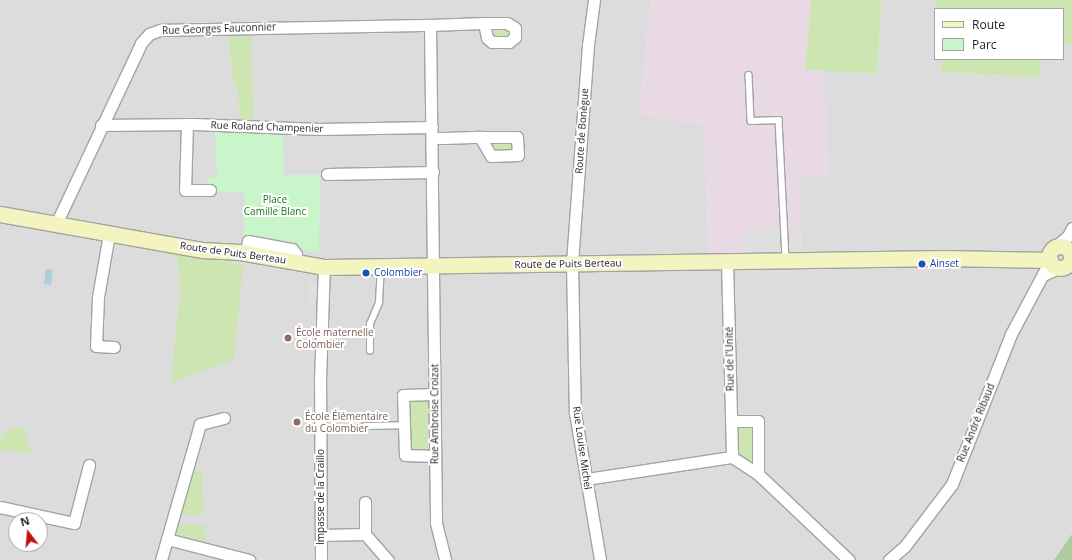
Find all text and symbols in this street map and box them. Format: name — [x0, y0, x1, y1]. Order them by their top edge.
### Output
legend — [934, 8, 1064, 60]
text: Route — [972, 16, 1005, 33]
street label: Rue Georges Fauconnier — [162, 21, 276, 37]
text: Parc — [972, 36, 997, 53]
street label: Route de Bonègue — [573, 88, 591, 174]
street label: Rue Roland Champenier — [210, 119, 324, 135]
park label: Place Camille Blanc — [244, 193, 306, 216]
street label: Route de Puits Berteau — [179, 240, 287, 266]
street label: Route de Puits Berteau — [514, 257, 622, 271]
place label: Ainset — [930, 258, 959, 270]
marker: Ainset — [917, 259, 927, 269]
place label: Colombier — [374, 267, 422, 279]
marker: Colombier — [361, 268, 371, 278]
place label: École maternelle Colombier — [296, 326, 374, 350]
street label: Rue de l'Unité — [723, 327, 737, 391]
marker: École maternelle Colombier — [283, 333, 293, 343]
street label: Rue Ambroise Croizat — [429, 364, 441, 464]
street label: Rue André Ribaud — [955, 382, 997, 464]
street label: Rue Louise Michel — [570, 406, 594, 490]
place label: École Élémentaire du Colombier — [305, 410, 388, 434]
marker: École Élémentaire du Colombier — [292, 417, 302, 427]
street label: Impasse de la Craillo — [315, 449, 327, 545]
north arrow — [8, 512, 48, 552]
text: N — [18, 513, 31, 529]

